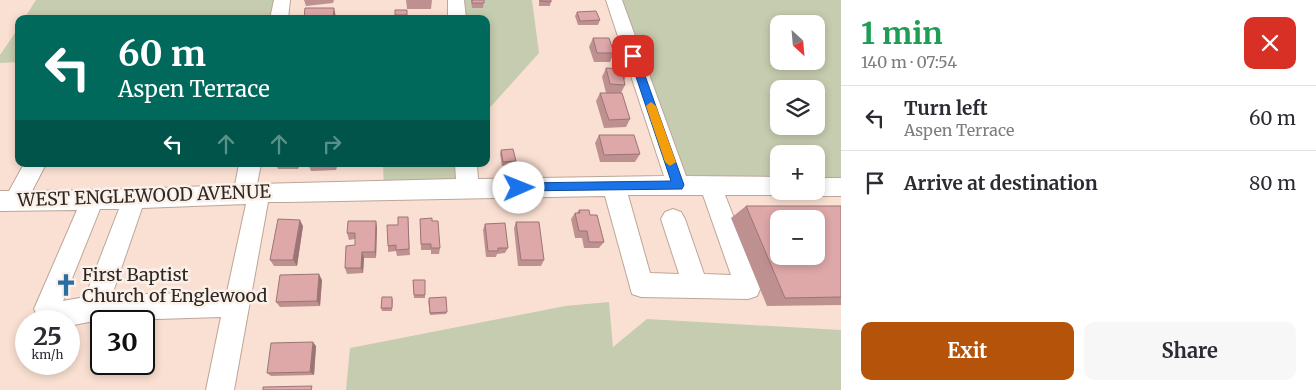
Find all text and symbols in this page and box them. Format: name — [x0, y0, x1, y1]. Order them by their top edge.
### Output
text: 1 min — [861, 14, 943, 52]
north arrow — [770, 15, 825, 70]
map controls — [770, 15, 825, 265]
button: close — [1244, 17, 1296, 69]
text: 60 m — [118, 32, 206, 76]
icon: left — [35, 35, 100, 100]
pin — [612, 35, 654, 77]
icon: arrive — [619, 42, 647, 70]
text: 140 m · 07:54 — [861, 52, 957, 72]
text: Aspen Terrace — [118, 75, 270, 103]
button: layers — [770, 80, 825, 135]
text: Turn left — [904, 96, 988, 120]
icon: left — [861, 104, 889, 132]
text: 60 m — [1249, 106, 1296, 130]
text: Aspen Terrace — [904, 120, 1014, 140]
icon: left — [159, 130, 187, 158]
icon: ahead — [212, 130, 240, 158]
icon: ahead — [265, 130, 293, 158]
icon: right — [318, 130, 346, 158]
button: + — [770, 145, 825, 200]
position arrow — [492, 161, 544, 213]
icon: arrive — [861, 169, 889, 197]
text: Arrive at destination — [904, 171, 1098, 195]
text: 80 m — [1249, 171, 1296, 195]
street label: WEST ENGLEWOOD AVENUE — [16, 180, 272, 211]
button: − — [770, 210, 825, 265]
place label: First Baptist Church of Englewood — [82, 263, 268, 307]
church icon: First Baptist Church of Englewood — [53, 272, 79, 298]
speed limit sign: 30 — [90, 310, 155, 375]
text: 25 — [33, 320, 62, 352]
button: Exit — [861, 322, 1074, 380]
button: Share — [1084, 322, 1296, 380]
text: km/h — [32, 347, 63, 362]

